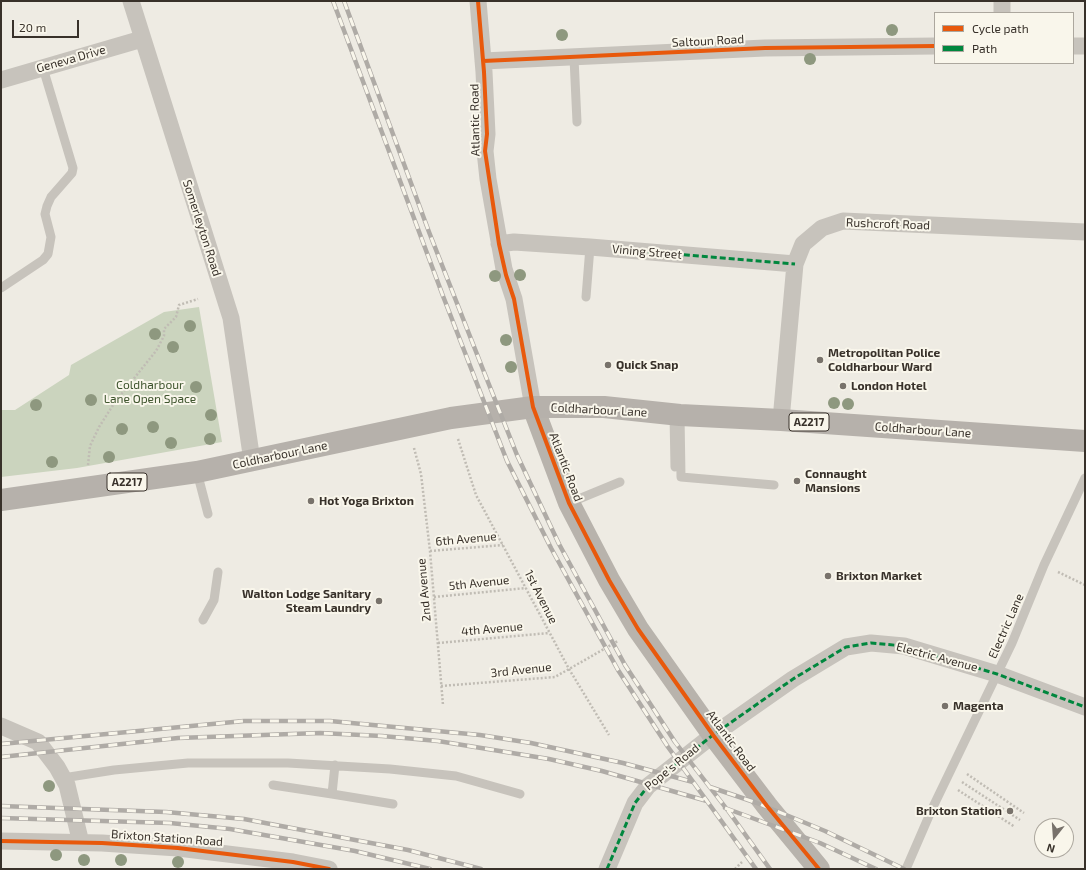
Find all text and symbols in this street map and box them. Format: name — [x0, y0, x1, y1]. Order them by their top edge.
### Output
scale bar — [14, 12, 81, 38]
legend — [934, 12, 1074, 64]
text: 20 m — [19, 20, 46, 34]
text: Cycle path — [972, 21, 1029, 35]
street label: Saltoun Road — [672, 32, 744, 50]
text: Path — [972, 41, 997, 55]
street label: Geneva Drive — [35, 42, 107, 76]
street label: Atlantic Road — [467, 84, 483, 156]
street label: Somerleyton Road — [180, 178, 224, 278]
street label: Rushcroft Road — [846, 215, 930, 233]
street label: Vining Street — [612, 242, 682, 262]
place label: Metropolitan Police Coldharbour Ward — [828, 346, 940, 374]
marker: Metropolitan Police Coldharbour Ward — [815, 355, 825, 365]
place label: Quick Snap — [616, 358, 678, 372]
marker: Quick Snap — [603, 360, 613, 370]
park label: Coldharbour Lane Open Space — [104, 378, 196, 406]
place label: London Hotel — [851, 379, 927, 393]
marker: London Hotel — [838, 381, 848, 391]
street label: Coldharbour Lane — [550, 400, 648, 420]
road number: A2217 — [789, 413, 829, 431]
street label: Coldharbour Lane — [874, 419, 972, 441]
street label: Atlantic Road — [546, 430, 586, 504]
street label: Coldharbour Lane — [231, 438, 329, 472]
place label: Connaught Mansions — [805, 467, 867, 495]
road number: A2217 — [107, 473, 147, 491]
marker: Connaught Mansions — [792, 476, 802, 486]
place label: Hot Yoga Brixton — [319, 494, 414, 508]
marker: Hot Yoga Brixton — [306, 496, 316, 506]
street label: 6th Avenue — [435, 529, 497, 549]
street label: 2nd Avenue — [414, 558, 434, 622]
street label: 1st Avenue — [521, 568, 561, 626]
place label: Brixton Market — [836, 569, 922, 583]
marker: Brixton Market — [823, 571, 833, 581]
street label: 5th Avenue — [448, 573, 510, 593]
place label: Walton Lodge Sanitary Steam Laundry — [242, 587, 371, 615]
street label: Electric Lane — [985, 591, 1027, 661]
marker: Walton Lodge Sanitary Steam Laundry — [374, 596, 384, 606]
street label: 4th Avenue — [461, 619, 523, 639]
street label: Electric Avenue — [895, 639, 979, 675]
street label: 3rd Avenue — [490, 660, 552, 680]
place label: Magenta — [953, 699, 1003, 713]
marker: Magenta — [940, 701, 950, 711]
street label: Atlantic Road — [703, 708, 759, 774]
street label: Pope's Road — [642, 741, 702, 793]
place label: Brixton Station — [916, 804, 1002, 818]
marker: Brixton Station — [1005, 806, 1015, 816]
north arrow — [1034, 818, 1074, 858]
street label: Brixton Station Road — [111, 827, 223, 849]
text: N — [1045, 842, 1056, 856]

